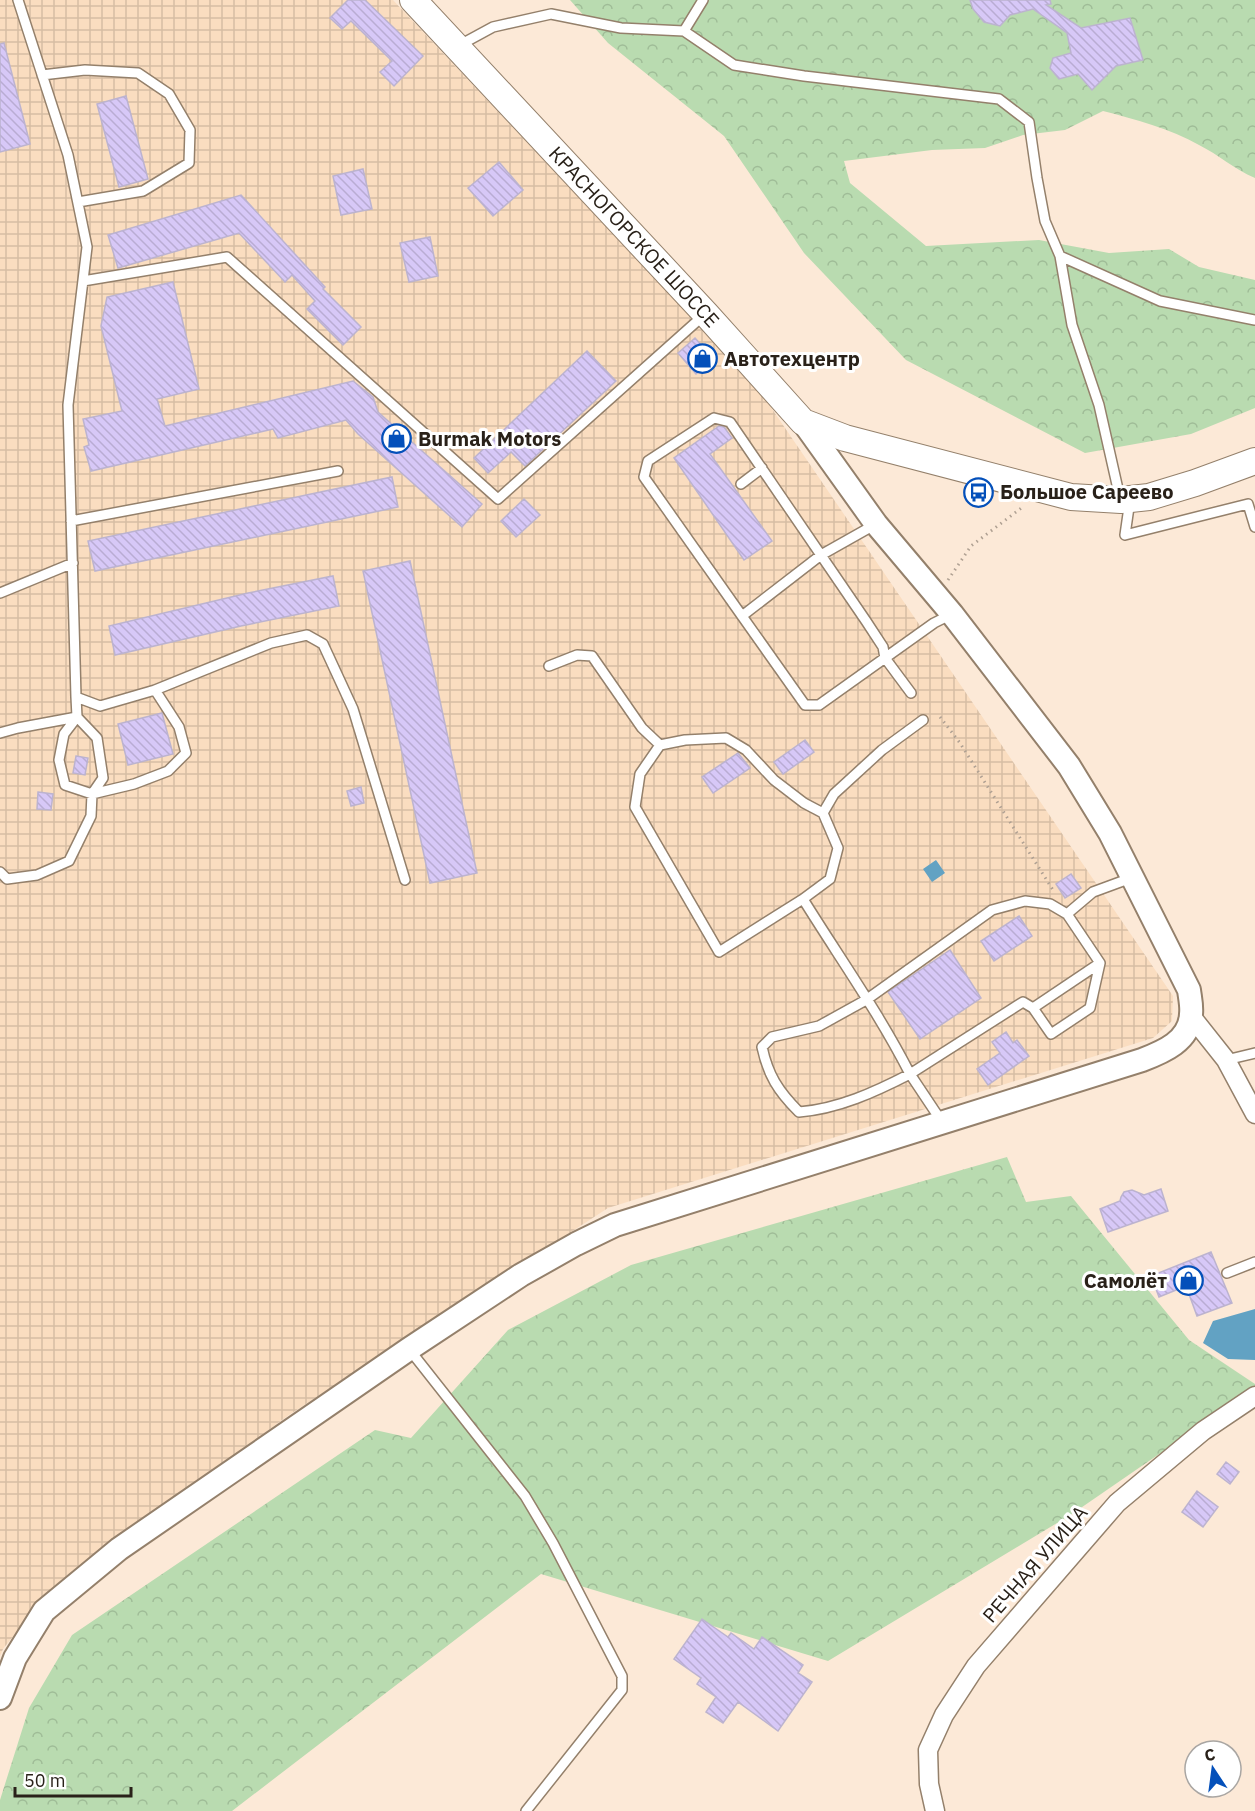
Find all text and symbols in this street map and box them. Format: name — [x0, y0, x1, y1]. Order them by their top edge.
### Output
street label: КРАСНОГОРСКОЕ ШОССЕ — [543, 140, 726, 333]
shop icon: Автотехцентр — [687, 343, 719, 375]
place label: Автотехцентр — [724, 345, 860, 372]
shop icon: Burmak Motors — [381, 423, 413, 455]
place label: Burmak Motors — [418, 425, 561, 452]
bus stop icon: Большое Сареево — [963, 476, 995, 508]
place label: Большое Сареево — [1000, 478, 1174, 505]
shop icon: Самолёт — [1172, 1265, 1204, 1297]
place label: Самолёт — [1084, 1267, 1167, 1294]
street label: РЕЧНАЯ УЛИЦА — [976, 1499, 1093, 1628]
north arrow — [1183, 1739, 1243, 1799]
text: С — [1202, 1743, 1217, 1765]
scale bar — [15, 1760, 130, 1798]
text: 50 m — [24, 1769, 66, 1792]

